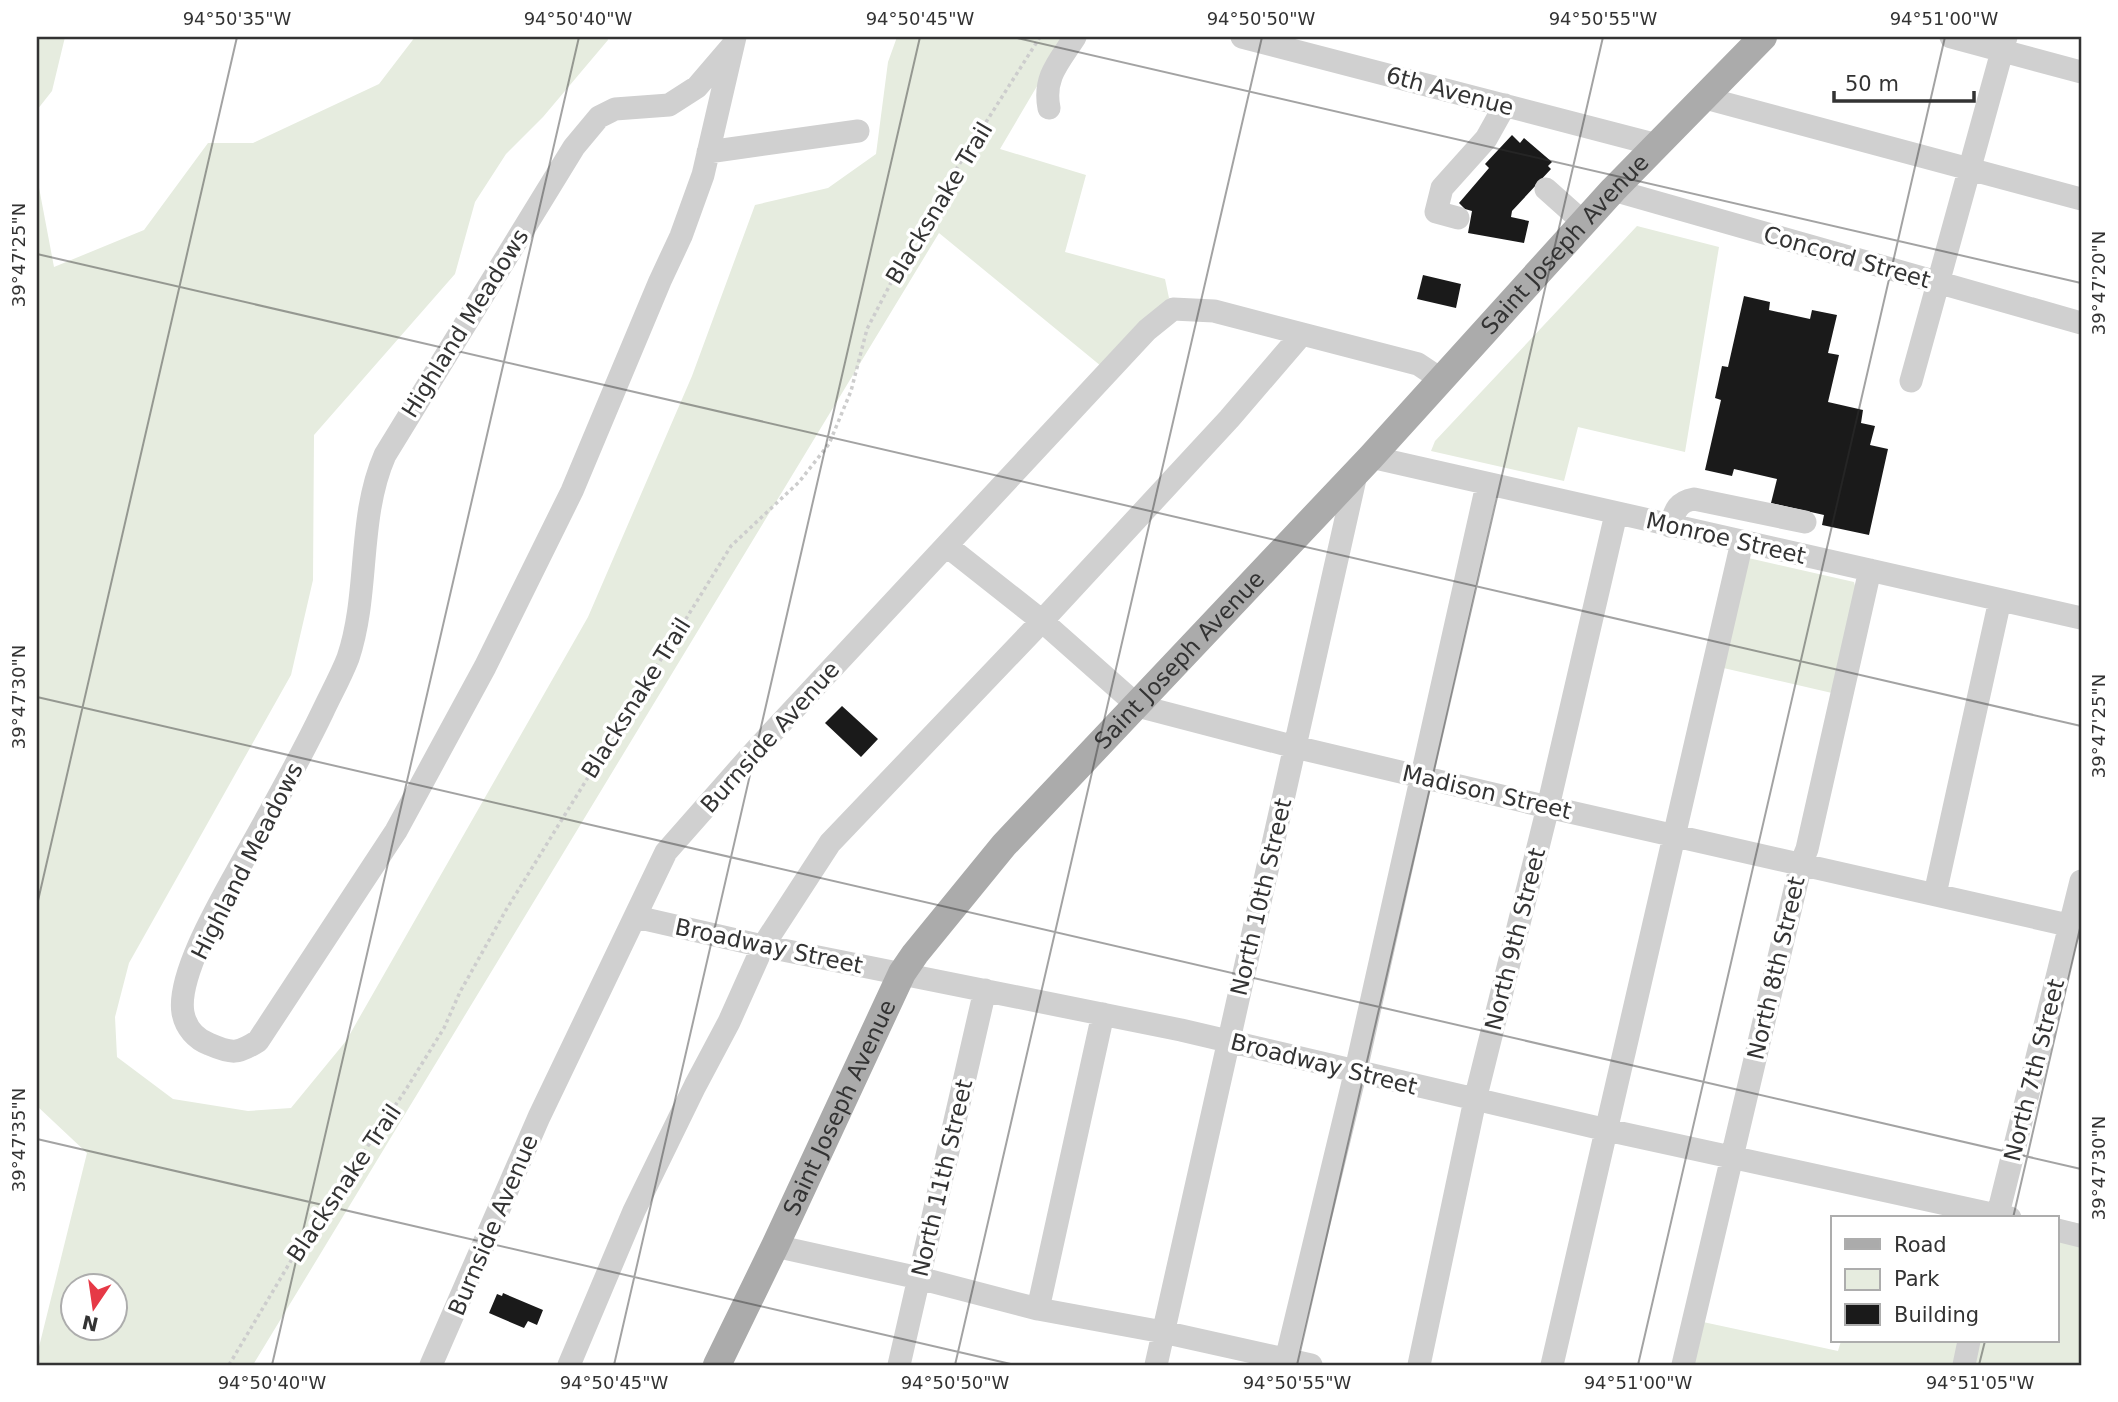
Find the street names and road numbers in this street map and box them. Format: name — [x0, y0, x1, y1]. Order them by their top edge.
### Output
street label: 6th Avenue — [1383, 61, 1517, 121]
street label: Blacksnake Trail — [881, 118, 997, 288]
street label: Saint Joseph Avenue — [1476, 149, 1654, 340]
street label: Concord Street — [1761, 221, 1933, 293]
street label: Highland Meadows — [396, 224, 534, 422]
street label: Monroe Street — [1644, 507, 1808, 569]
street label: Saint Joseph Avenue — [1089, 566, 1269, 754]
street label: Blacksnake Trail — [576, 613, 696, 783]
street label: Burnside Avenue — [695, 656, 845, 818]
street label: Highland Meadows — [186, 758, 308, 964]
street label: Madison Street — [1400, 760, 1574, 824]
street label: North 10th Street — [1226, 796, 1296, 998]
street label: North 9th Street — [1480, 845, 1550, 1033]
street label: North 8th Street — [1742, 874, 1810, 1062]
street label: Broadway Street — [673, 913, 865, 979]
street label: North 7th Street — [1999, 976, 2069, 1164]
street label: Saint Joseph Avenue — [778, 996, 901, 1220]
street label: Broadway Street — [1228, 1028, 1420, 1100]
street label: North 11th Street — [907, 1077, 977, 1279]
street label: Blacksnake Trail — [282, 1100, 406, 1266]
street label: Burnside Avenue — [443, 1131, 543, 1319]

